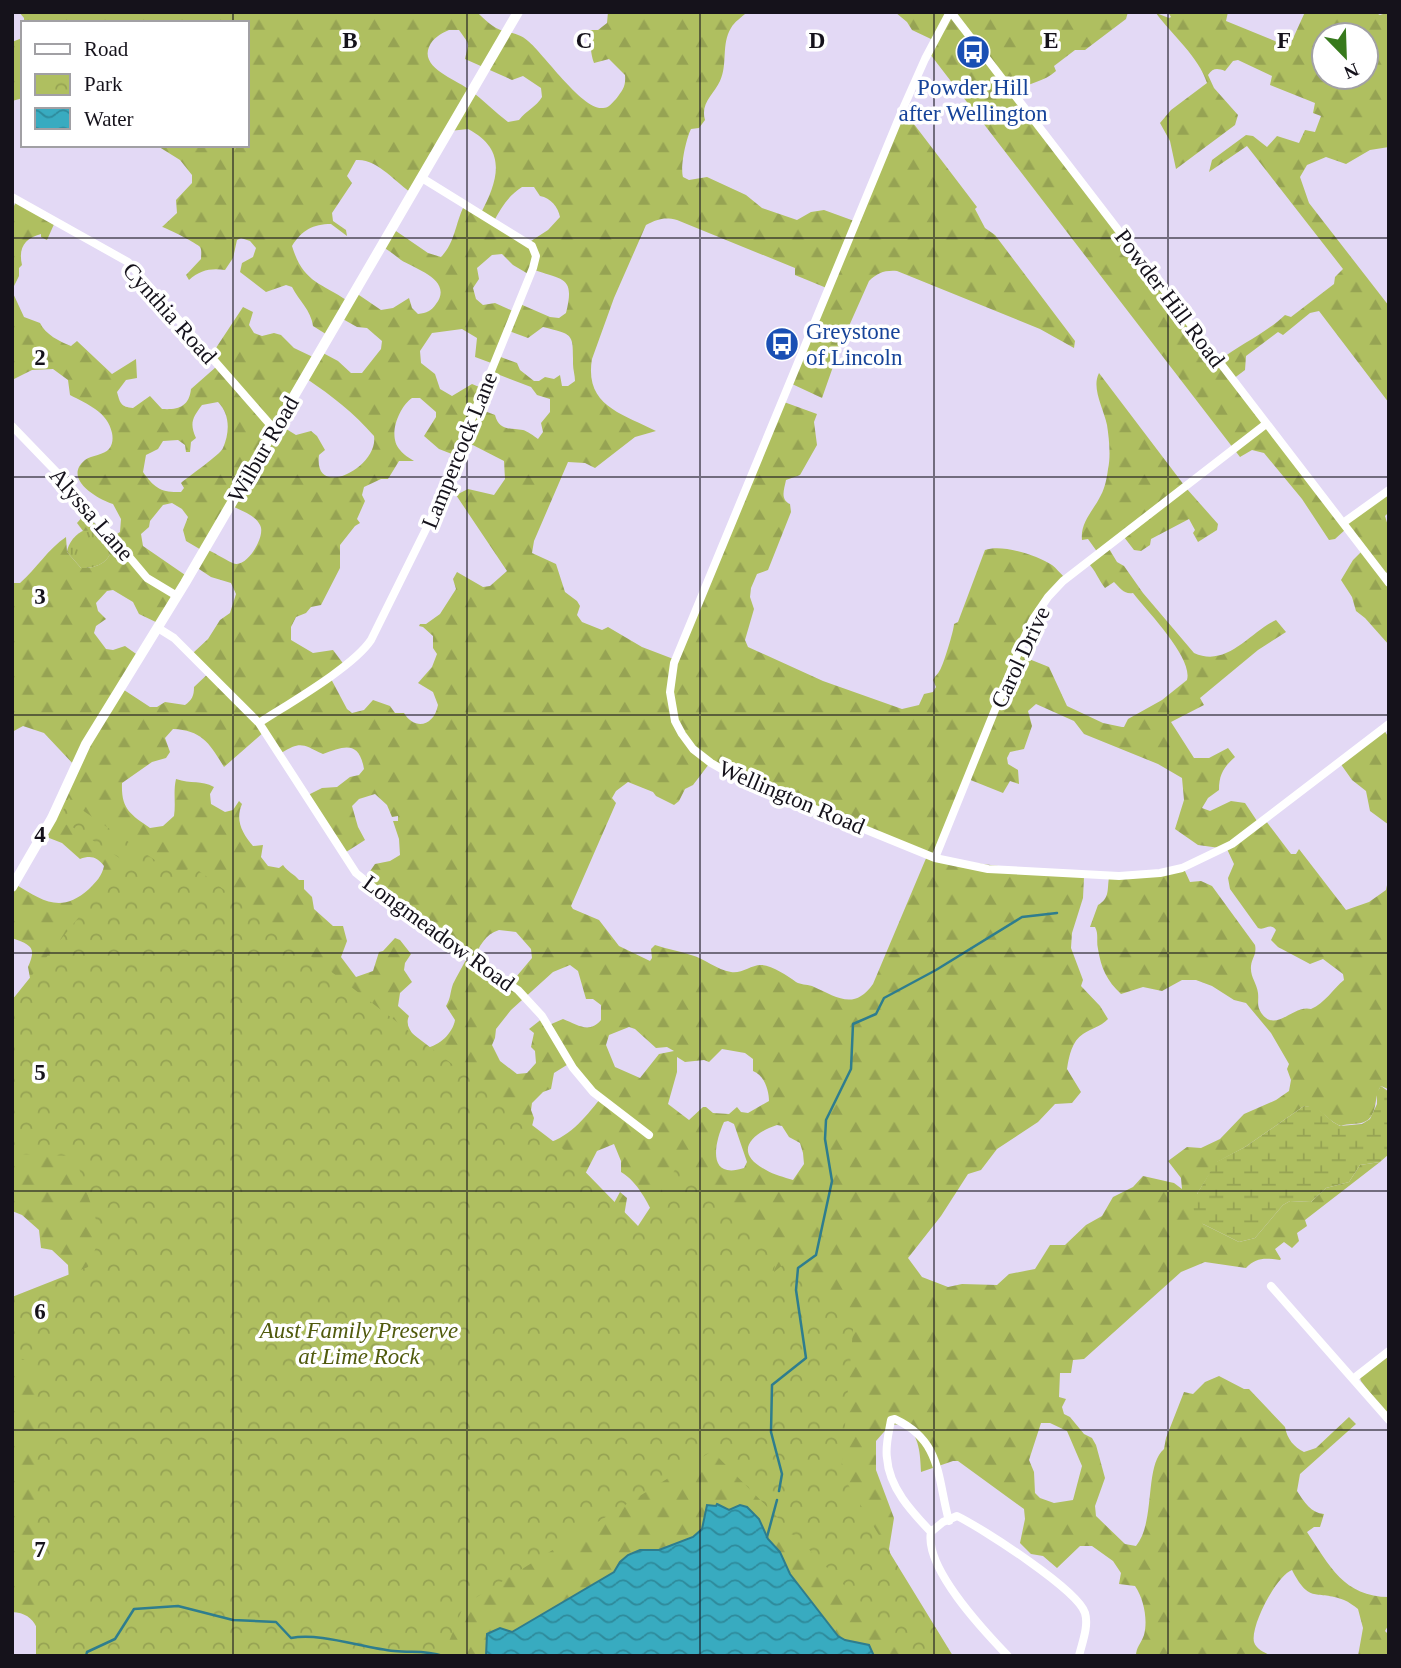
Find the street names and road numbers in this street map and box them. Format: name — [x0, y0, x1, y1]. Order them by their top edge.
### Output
street label: Powder Hill Road — [1110, 224, 1230, 373]
street label: Cynthia Road — [118, 258, 222, 369]
street label: Lampercock Lane — [417, 368, 502, 532]
street label: Wilbur Road — [223, 391, 304, 507]
street label: Alyssa Lane — [45, 463, 139, 566]
street label: Carol Drive — [986, 602, 1055, 712]
street label: Wellington Road — [715, 755, 869, 840]
street label: Longmeadow Road — [358, 870, 520, 997]

